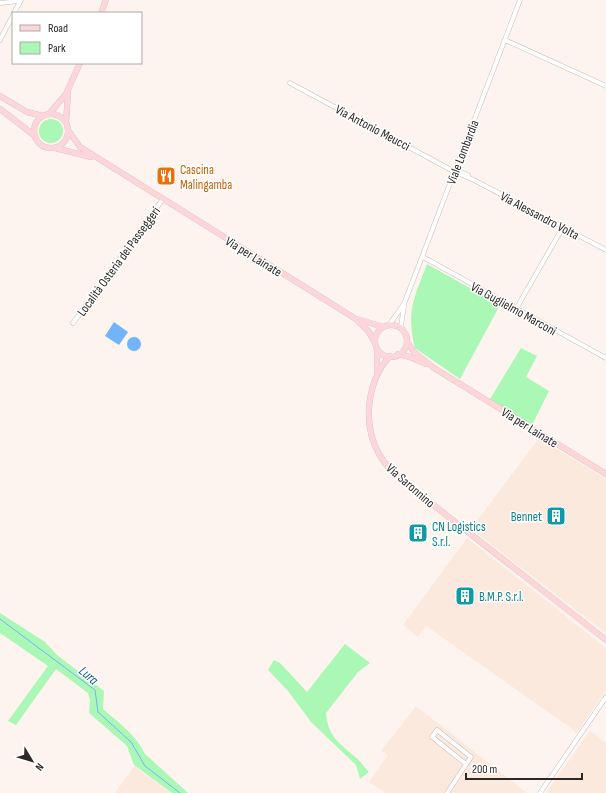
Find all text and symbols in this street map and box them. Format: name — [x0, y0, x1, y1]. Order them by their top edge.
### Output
legend — [12, 12, 142, 64]
text: Road — [48, 21, 68, 36]
text: Park — [48, 41, 66, 56]
street label: Via Antonio Meucci — [332, 101, 413, 154]
street label: Viale Lombardia — [443, 118, 483, 187]
place label: Cascina Malingamba — [180, 162, 232, 193]
restaurant icon: Cascina Malingamba — [155, 165, 177, 187]
street label: Via Alessandro Volta — [497, 188, 582, 243]
street label: Località Osteria dei Passeggeri — [74, 204, 164, 319]
street label: Via per Lainate — [222, 233, 285, 280]
street label: Via Guglielmo Marconi — [468, 279, 559, 339]
street label: Via per Lainate — [498, 404, 561, 451]
street label: Via Saronnino — [383, 460, 438, 511]
building icon: Bennet — [545, 505, 567, 527]
place label: Bennet — [511, 509, 542, 525]
place label: CN Logistics S.r.l. — [432, 519, 486, 550]
building icon: CN Logistics S.r.l. — [407, 522, 429, 544]
building icon: B.M.P. S.r.l. — [454, 585, 476, 607]
place label: B.M.P. S.r.l. — [479, 589, 524, 605]
water label: Lura — [75, 662, 102, 689]
north arrow — [12, 741, 52, 781]
scale bar — [466, 755, 582, 781]
text: N — [32, 761, 46, 773]
text: 200 m — [472, 762, 498, 777]

